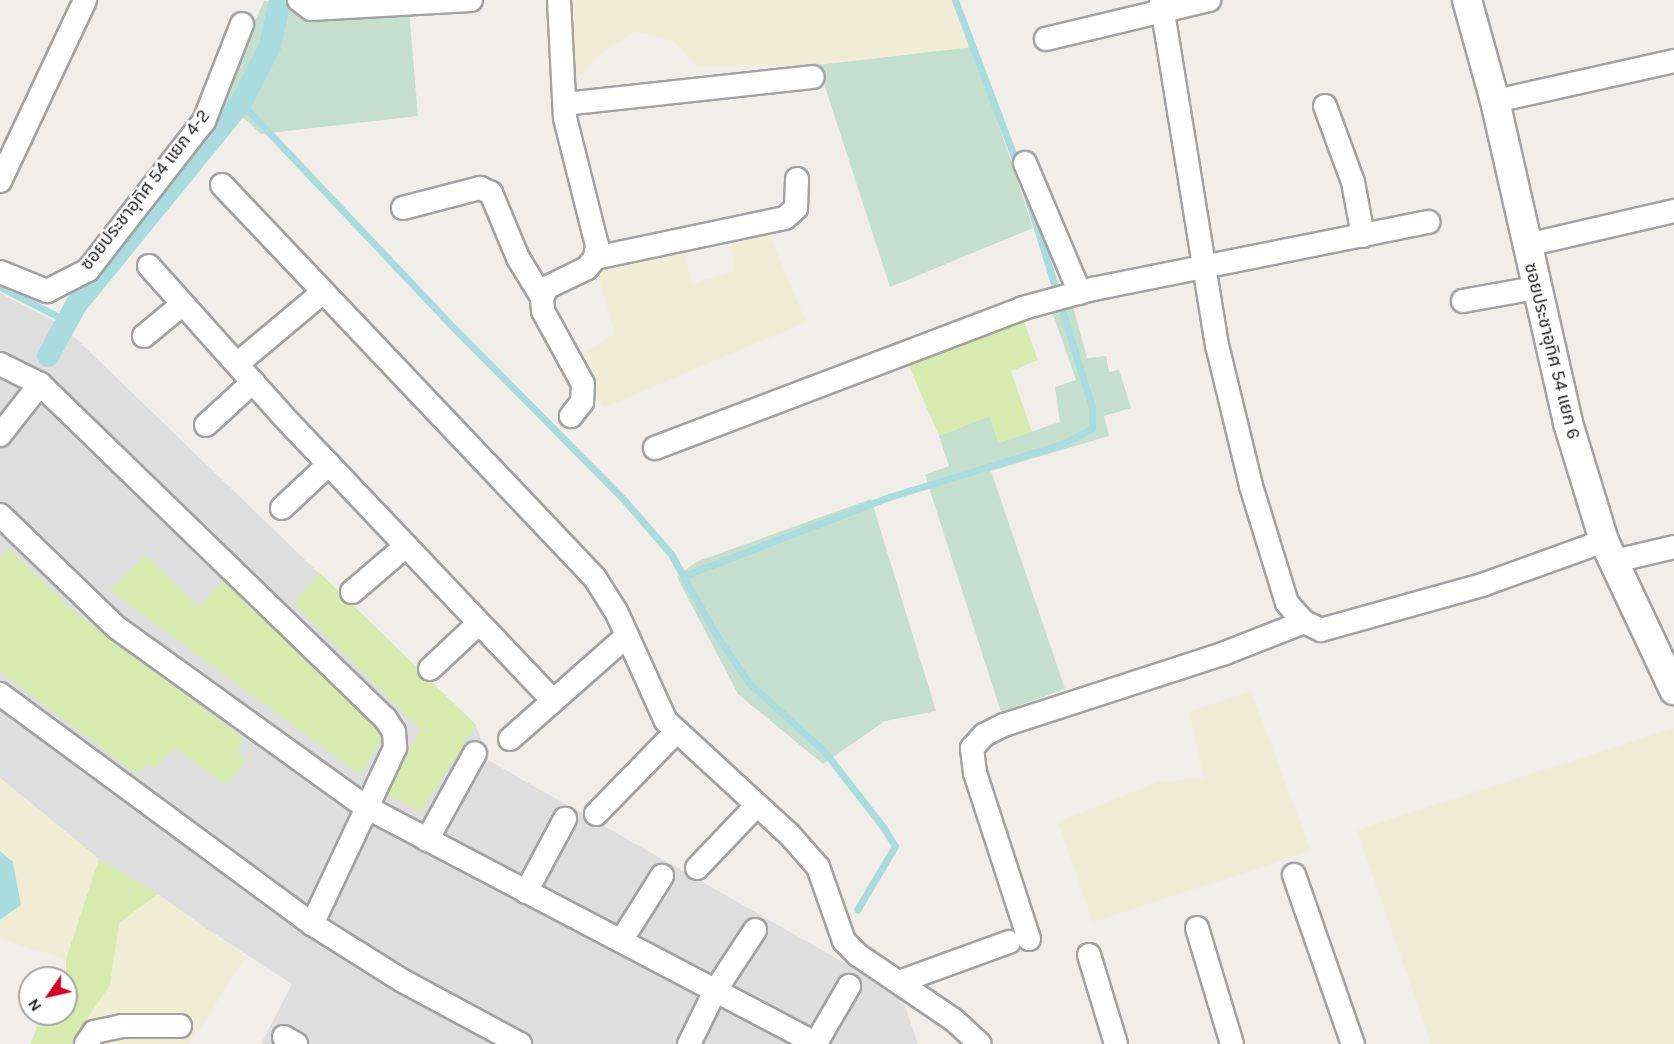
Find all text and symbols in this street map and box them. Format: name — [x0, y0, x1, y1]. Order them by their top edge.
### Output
street label: ซอยประชาอุทิศ 54 แยก 4-2 — [76, 106, 214, 274]
street label: ซอยประชาอุทิศ 54 แยก 6 — [1520, 261, 1584, 441]
north arrow — [18, 966, 78, 1026]
text: N — [23, 995, 45, 1015]

